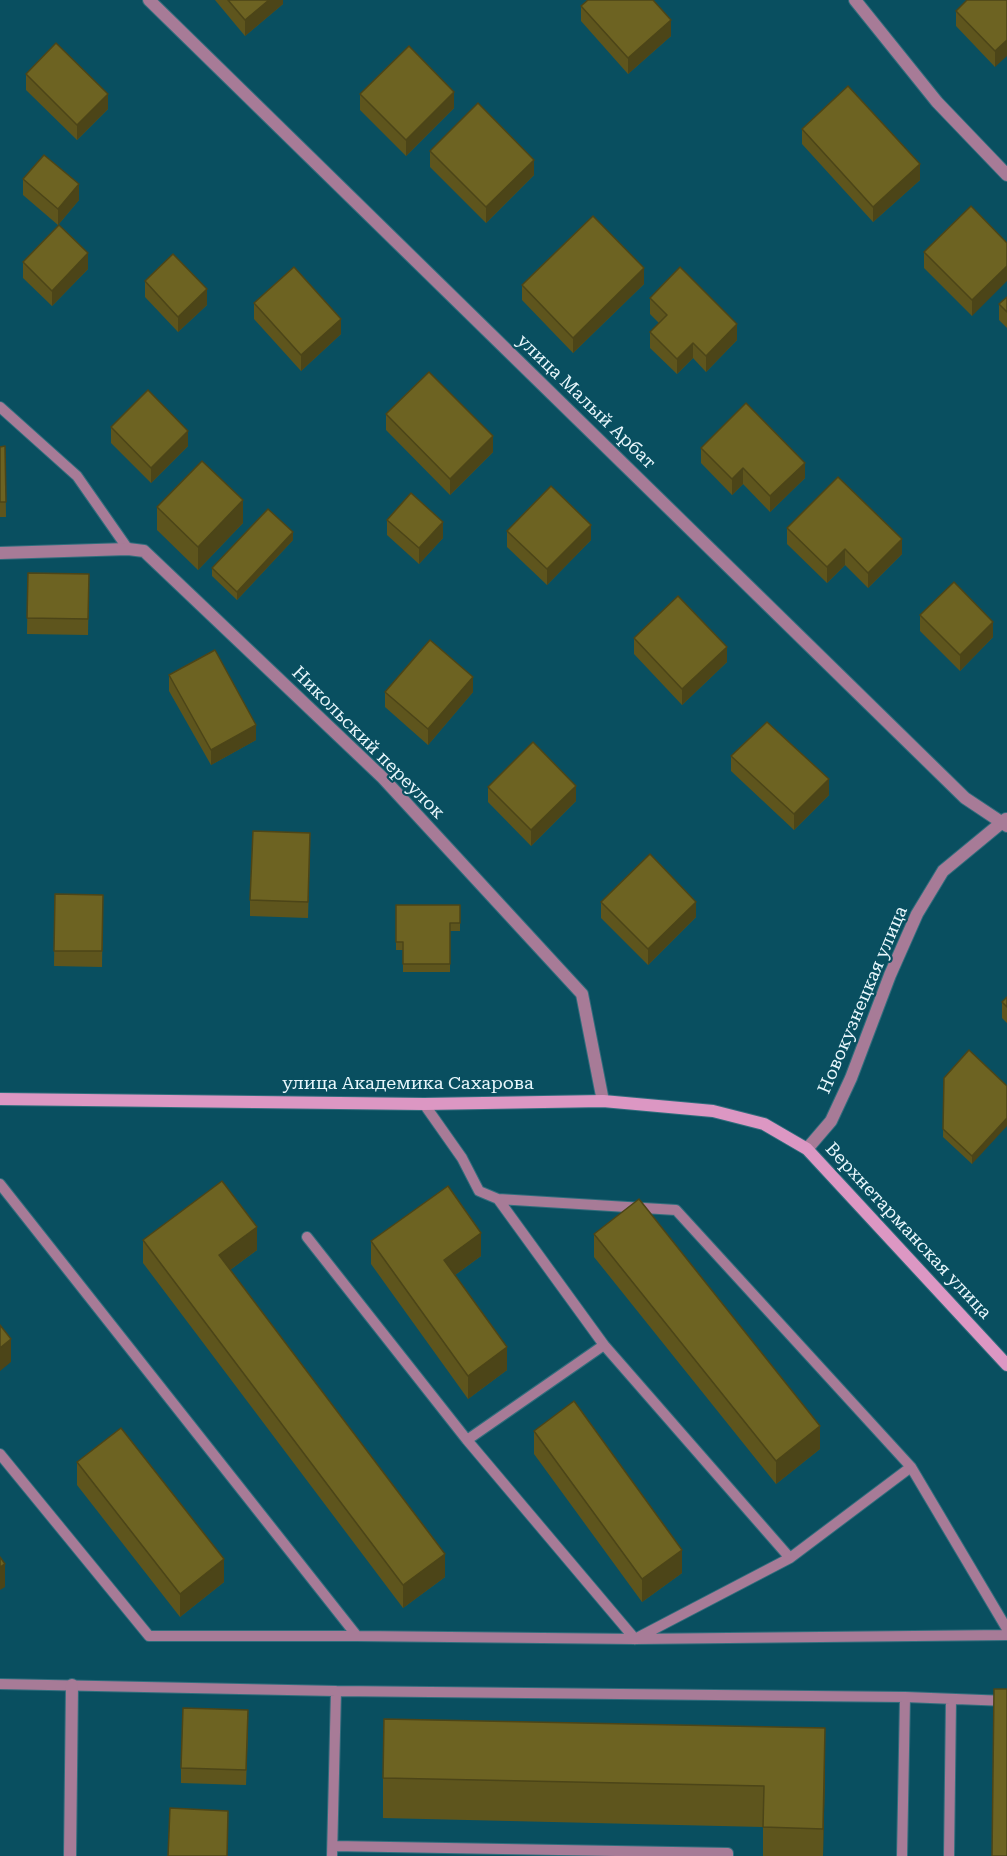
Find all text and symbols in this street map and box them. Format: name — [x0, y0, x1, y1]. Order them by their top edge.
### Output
street label: улица Малый Арбат — [512, 330, 660, 474]
street label: Никольский переулок — [287, 662, 449, 824]
street label: Новокузнецкая улица — [814, 903, 912, 1097]
street label: улица Академика Сахарова — [282, 1073, 534, 1095]
street label: Верхнетарманская улица — [820, 1138, 996, 1324]

